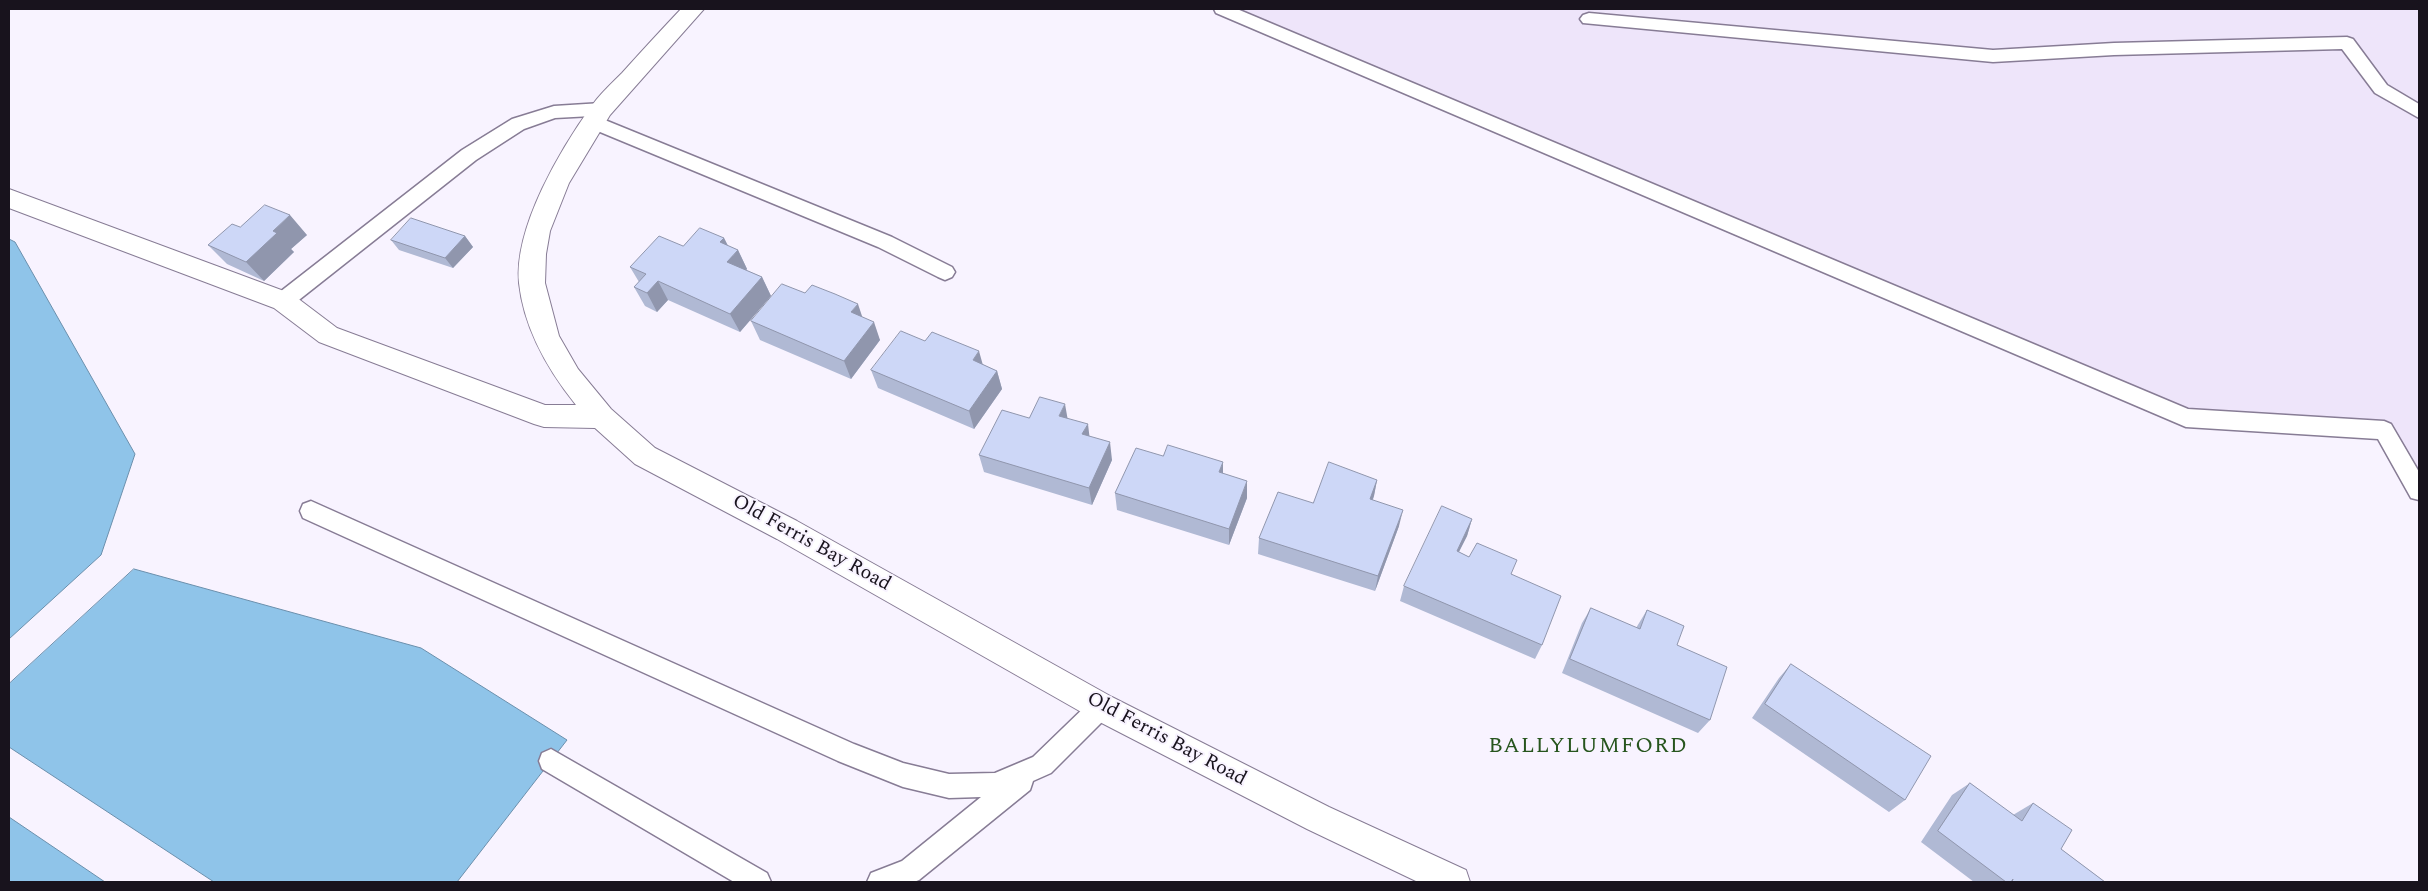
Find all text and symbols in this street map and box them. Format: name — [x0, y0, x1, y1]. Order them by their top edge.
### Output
street label: Old Ferris Bay Road — [727, 490, 895, 598]
street label: Old Ferris Bay Road — [1082, 688, 1250, 792]
district label: BALLYLUMFORD — [1487, 735, 1689, 761]

